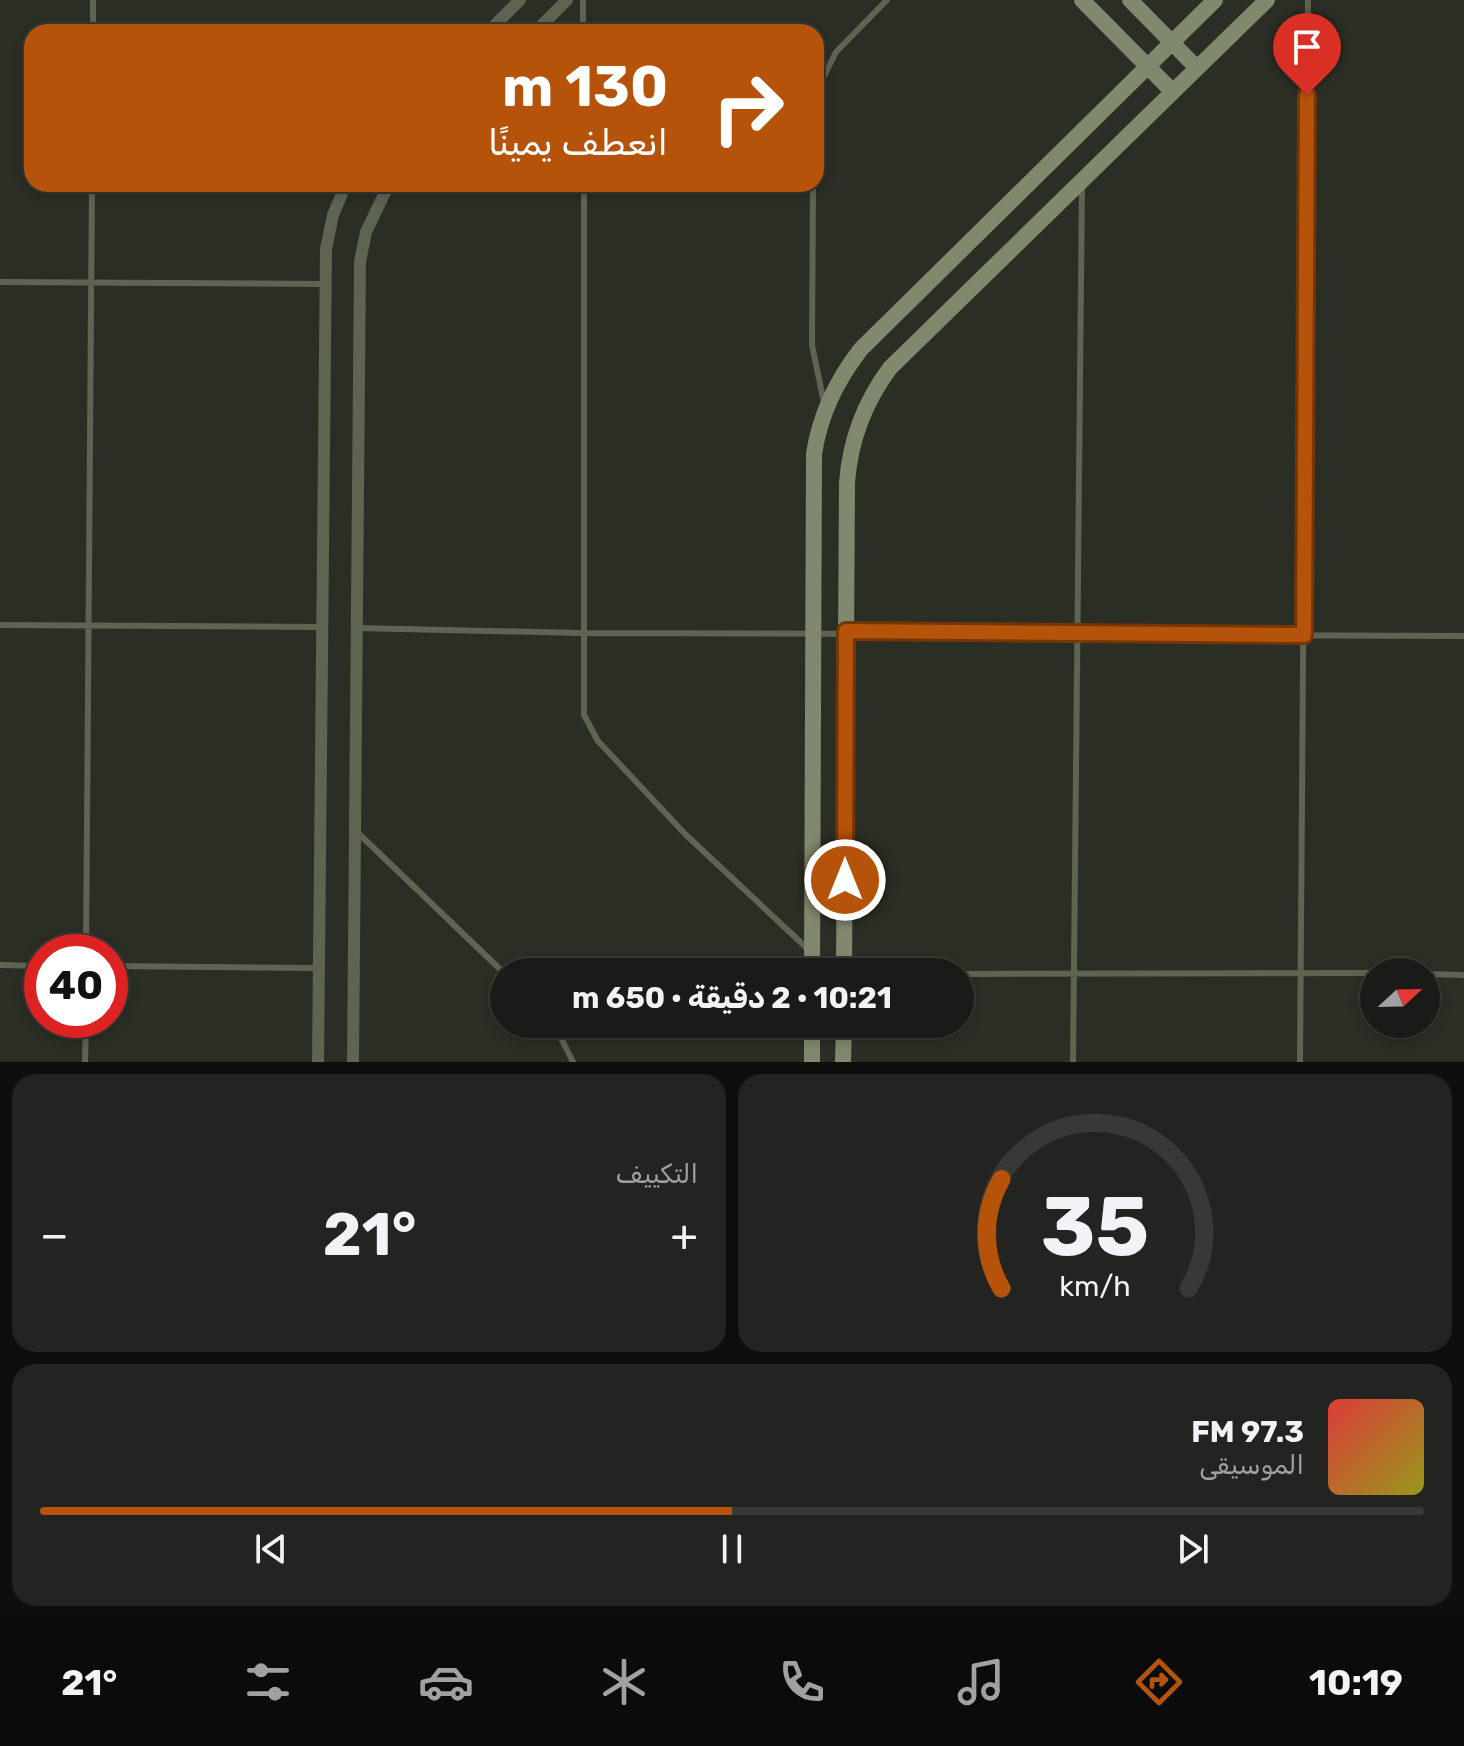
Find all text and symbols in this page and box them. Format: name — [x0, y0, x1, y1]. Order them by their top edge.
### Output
pin — [1273, 13, 1341, 95]
icon: arrive — [1285, 25, 1329, 69]
text: 130 m — [502, 54, 668, 120]
icon: right — [696, 56, 800, 160]
text: انعطف يمينًا — [488, 121, 668, 164]
position arrow — [803, 838, 887, 922]
speed limit sign: 40 — [24, 934, 128, 1038]
north arrow — [1360, 958, 1440, 1038]
map controls — [1360, 958, 1440, 1038]
text: 10:21 · 2 دقيقة · 650 m — [572, 980, 892, 1016]
text: التكييف — [616, 1159, 698, 1190]
text: 35 — [1041, 1177, 1149, 1276]
text: 21° — [323, 1199, 416, 1270]
text: − — [40, 1209, 69, 1261]
text: + — [671, 1209, 698, 1261]
text: km/h — [1059, 1269, 1131, 1303]
text: 97.3 FM — [1191, 1414, 1304, 1450]
text: الموسيقى — [1199, 1450, 1304, 1481]
icon: previous — [249, 1527, 293, 1571]
icon: pause — [710, 1527, 754, 1571]
icon: next — [1171, 1527, 1215, 1571]
icon: filters — [240, 1654, 296, 1710]
icon: car — [418, 1654, 474, 1710]
icon: climate — [596, 1654, 652, 1710]
icon: phone — [774, 1654, 830, 1710]
icon: music — [953, 1654, 1009, 1710]
icon: directions — [1131, 1654, 1187, 1710]
text: 21° — [61, 1661, 117, 1704]
text: 10:19 — [1309, 1661, 1403, 1704]

